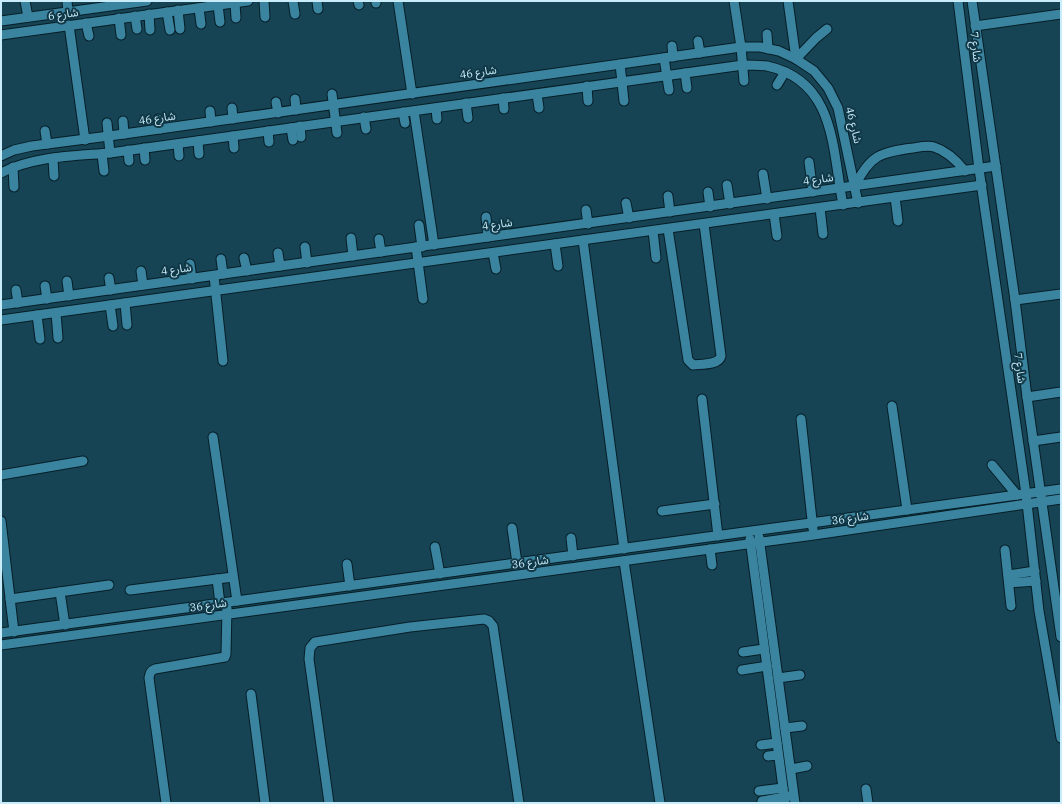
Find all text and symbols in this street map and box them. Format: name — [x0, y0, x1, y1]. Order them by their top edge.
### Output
street label: شارع 6 — [47, 5, 80, 24]
street label: شارع 7 — [966, 31, 985, 64]
street label: شارع 46 — [459, 62, 498, 83]
street label: شارع 46 — [842, 105, 865, 145]
street label: شارع 46 — [138, 108, 177, 129]
street label: شارع 4 — [802, 170, 835, 189]
street label: شارع 4 — [481, 215, 514, 234]
street label: شارع 4 — [160, 260, 193, 279]
street label: شارع 7 — [1010, 352, 1029, 385]
street label: شارع 36 — [831, 508, 870, 529]
street label: شارع 36 — [511, 552, 550, 573]
street label: شارع 36 — [189, 595, 228, 616]

